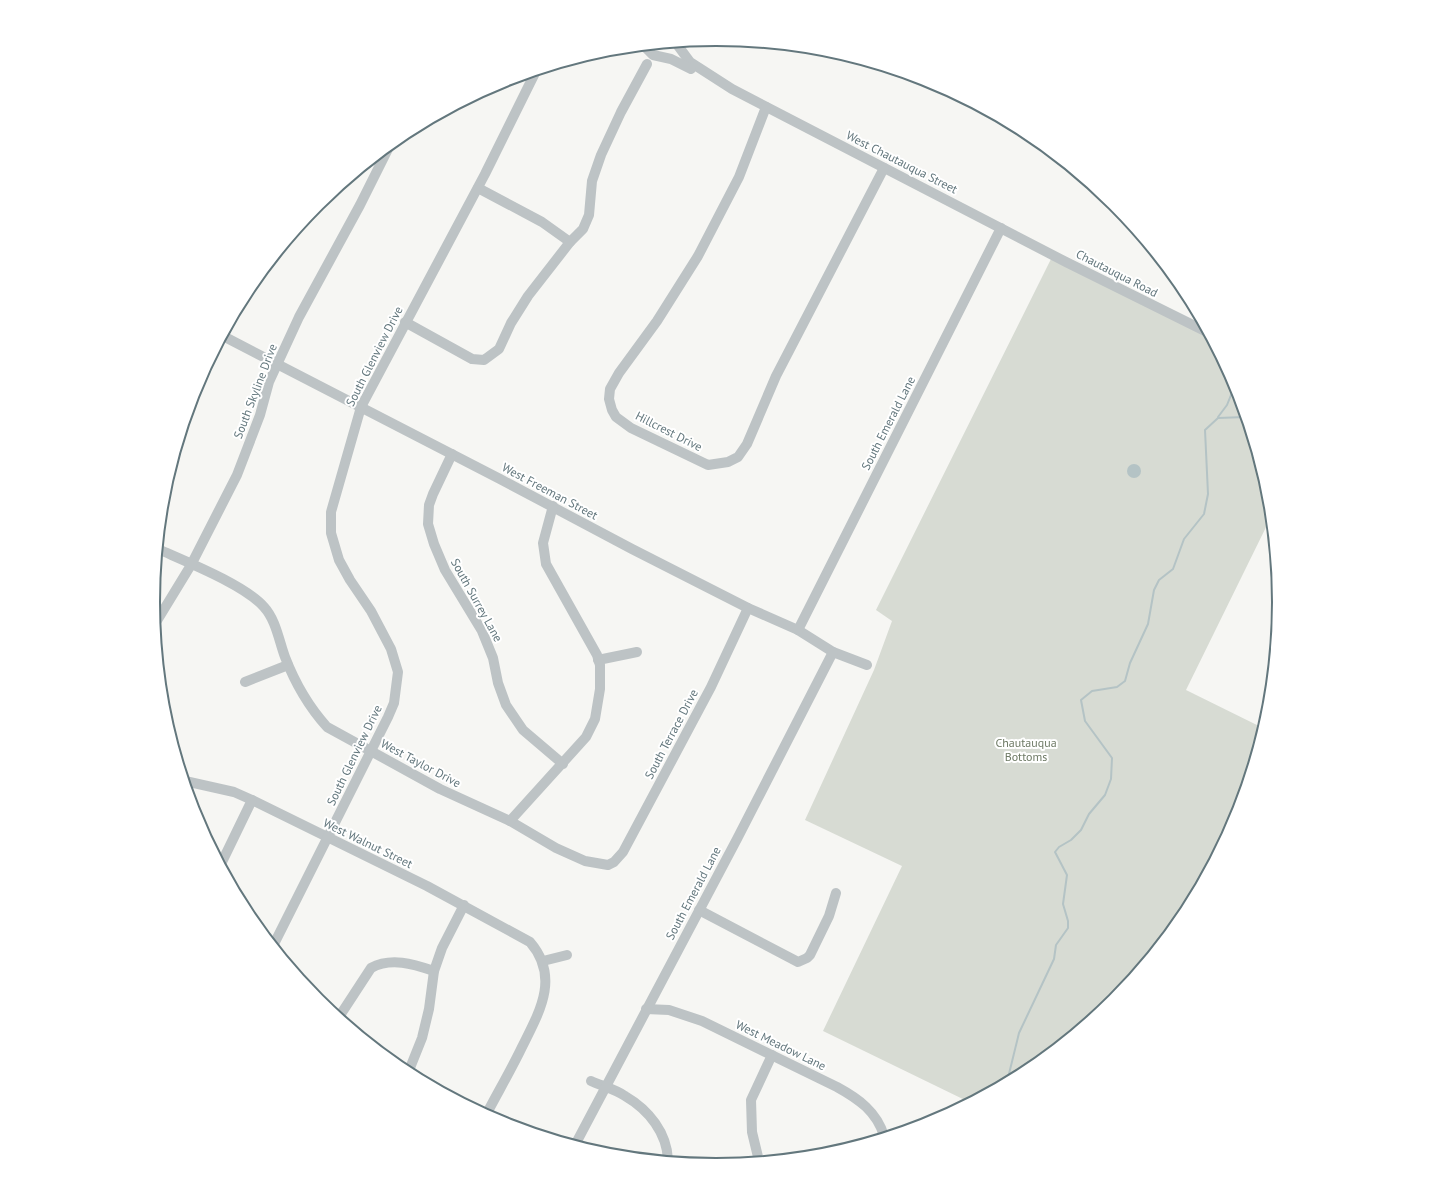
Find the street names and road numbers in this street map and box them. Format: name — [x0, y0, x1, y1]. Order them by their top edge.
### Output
street label: West Chautauqua Street — [844, 127, 960, 197]
street label: Chautauqua Road — [1074, 246, 1160, 300]
street label: South Glenview Drive — [342, 303, 406, 409]
street label: South Skyline Drive — [230, 342, 280, 440]
street label: South Emerald Lane — [858, 374, 918, 472]
street label: Hillcrest Drive — [633, 408, 705, 454]
street label: West Freeman Street — [500, 459, 600, 523]
street label: South Surrey Lane — [448, 556, 506, 644]
street label: South Terrace Drive — [641, 687, 701, 781]
street label: South Glenview Drive — [323, 702, 385, 808]
street label: West Taylor Drive — [378, 736, 464, 790]
street label: West Walnut Street — [321, 815, 415, 871]
street label: South Emerald Lane — [662, 844, 724, 942]
street label: West Meadow Lane — [733, 1017, 829, 1073]

